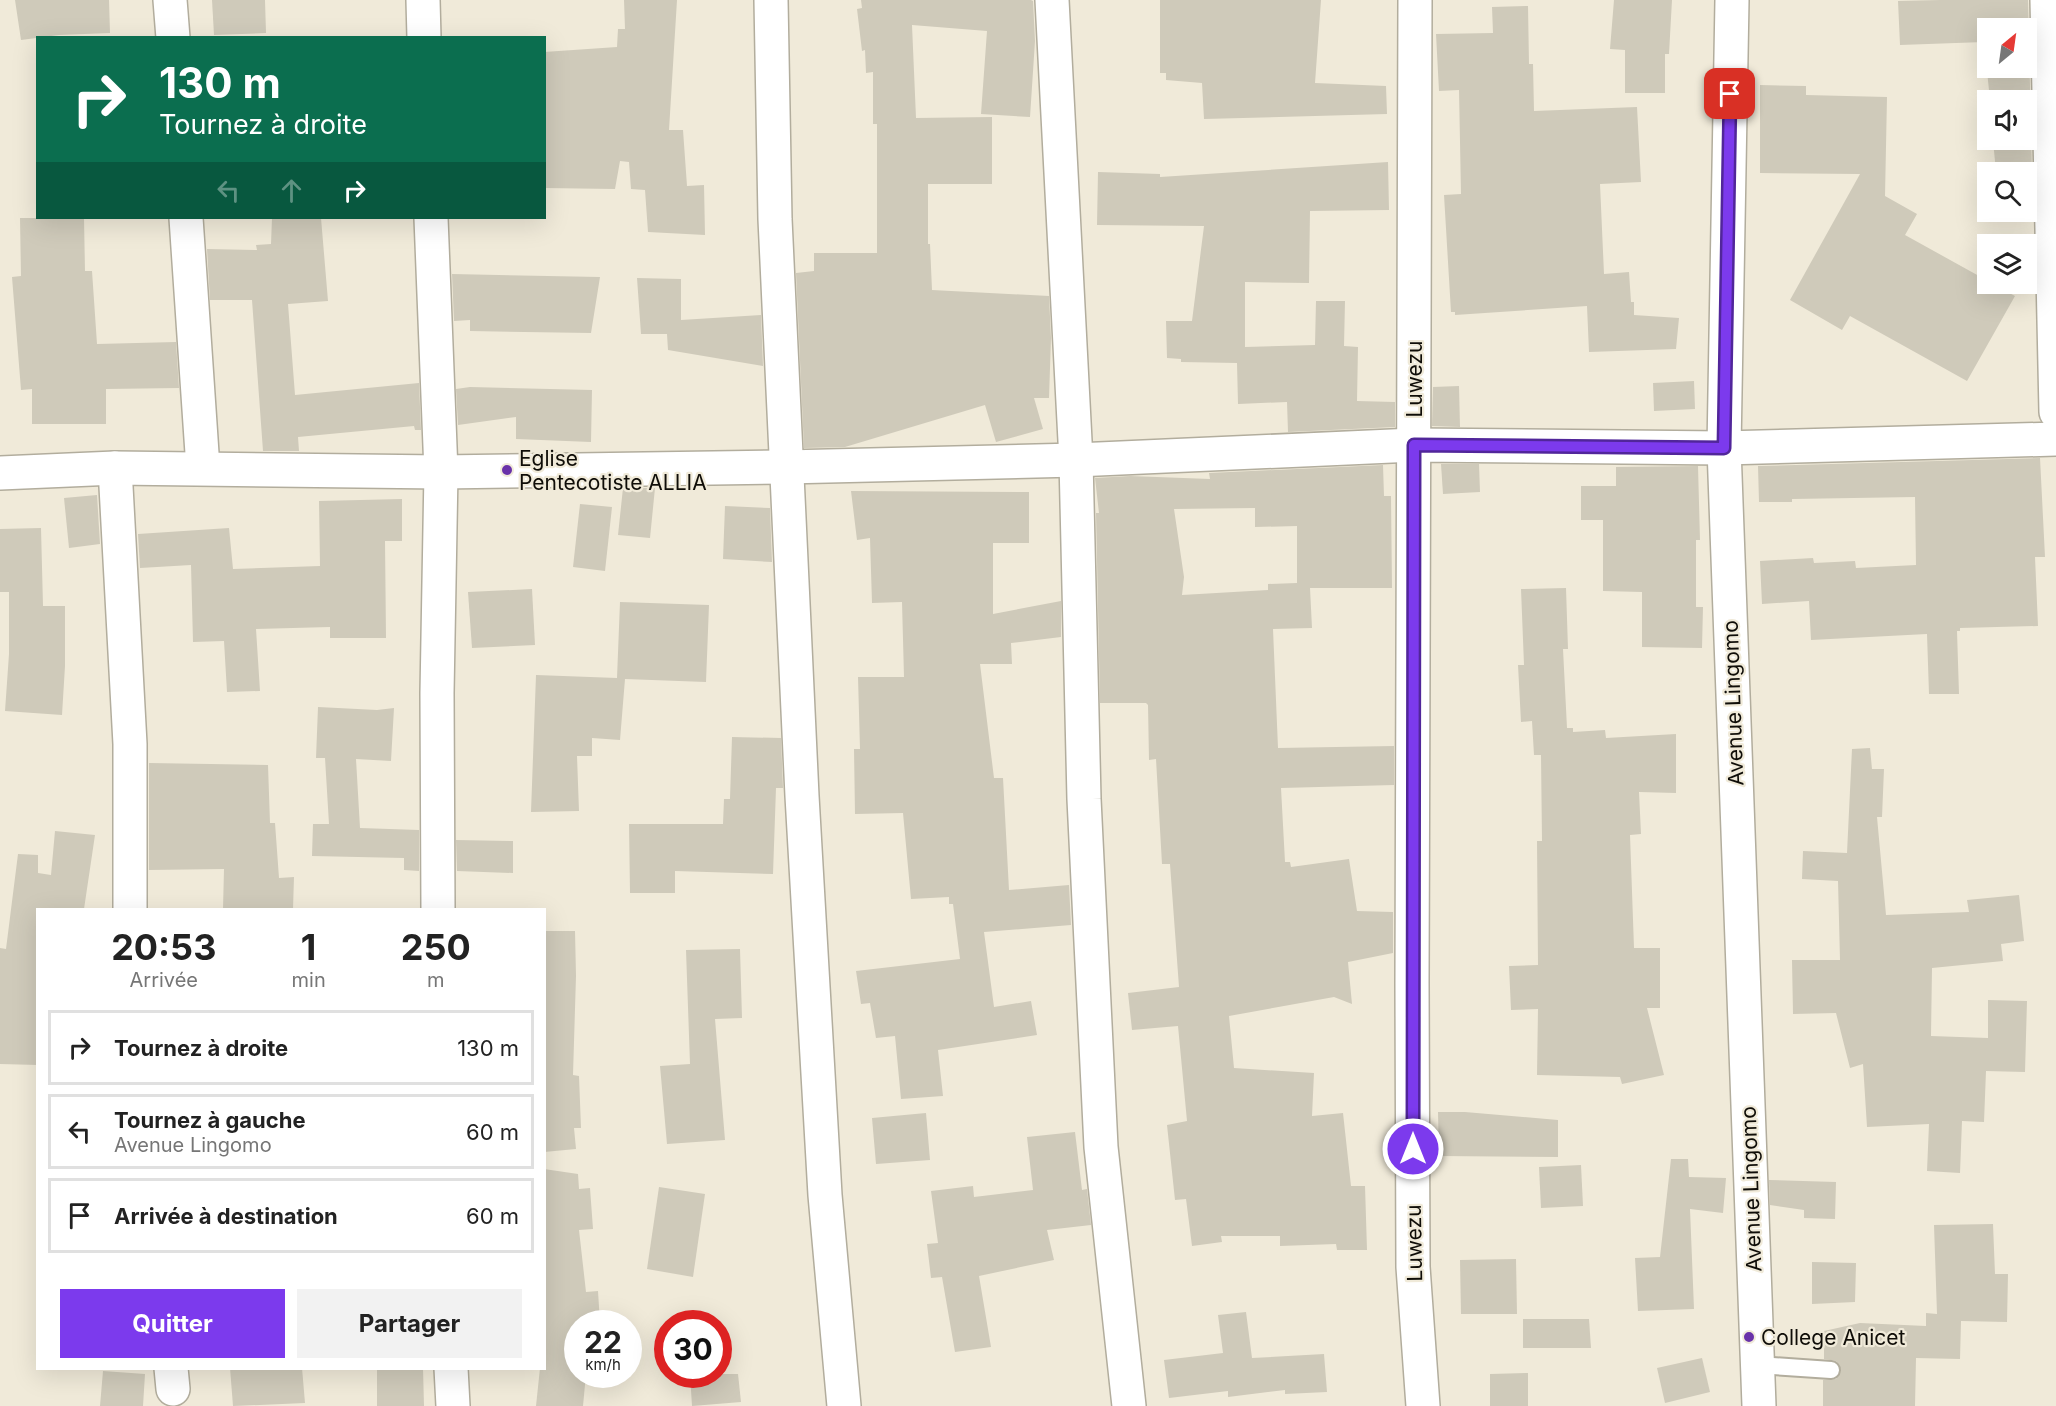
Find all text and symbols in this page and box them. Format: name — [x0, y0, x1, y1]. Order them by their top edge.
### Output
north arrow — [1977, 18, 2037, 78]
map controls — [1977, 18, 2037, 294]
text: 130 m — [159, 57, 281, 108]
icon: right — [60, 60, 138, 138]
pin — [1704, 68, 1755, 119]
icon: arrive — [1713, 77, 1746, 110]
button: sound — [1977, 90, 2037, 150]
text: Tournez à droite — [159, 108, 367, 141]
button: search — [1977, 162, 2037, 222]
icon: left — [212, 174, 245, 207]
icon: ahead — [275, 174, 308, 207]
icon: right — [338, 174, 371, 207]
button: layers — [1977, 234, 2037, 294]
street label: Luwezu — [1402, 340, 1427, 418]
place label: Eglise Pentecotiste ALLIA — [519, 446, 707, 495]
marker: Eglise Pentecotiste ALLIA — [500, 463, 514, 477]
street label: Avenue Lingomo — [1718, 620, 1748, 786]
text: 20:53 — [111, 925, 216, 969]
text: 1 — [301, 925, 316, 969]
text: 250 — [401, 925, 471, 969]
text: Arrivée — [130, 968, 198, 992]
text: min — [292, 968, 326, 992]
text: m — [427, 968, 445, 992]
icon: right — [63, 1031, 96, 1064]
text: Tournez à droite — [114, 1035, 288, 1061]
text: 130 m — [457, 1035, 519, 1061]
street label: Avenue Lingomo — [1736, 1106, 1766, 1272]
text: Tournez à gauche — [114, 1107, 306, 1133]
icon: left — [63, 1115, 96, 1148]
position arrow — [1381, 1117, 1445, 1181]
text: 60 m — [466, 1119, 519, 1145]
text: Avenue Lingomo — [114, 1133, 272, 1157]
icon: arrive — [63, 1199, 96, 1232]
text: Arrivée à destination — [114, 1203, 338, 1229]
text: 60 m — [466, 1203, 519, 1229]
street label: Luwezu — [1401, 1204, 1427, 1282]
button: Quitter — [60, 1289, 285, 1358]
button: Partager — [297, 1289, 522, 1358]
speed limit sign: 30 — [654, 1310, 732, 1388]
text: 22 — [584, 1324, 622, 1360]
place label: College Anicet — [1761, 1325, 1906, 1350]
marker: College Anicet — [1742, 1330, 1756, 1344]
text: km/h — [585, 1355, 621, 1374]

